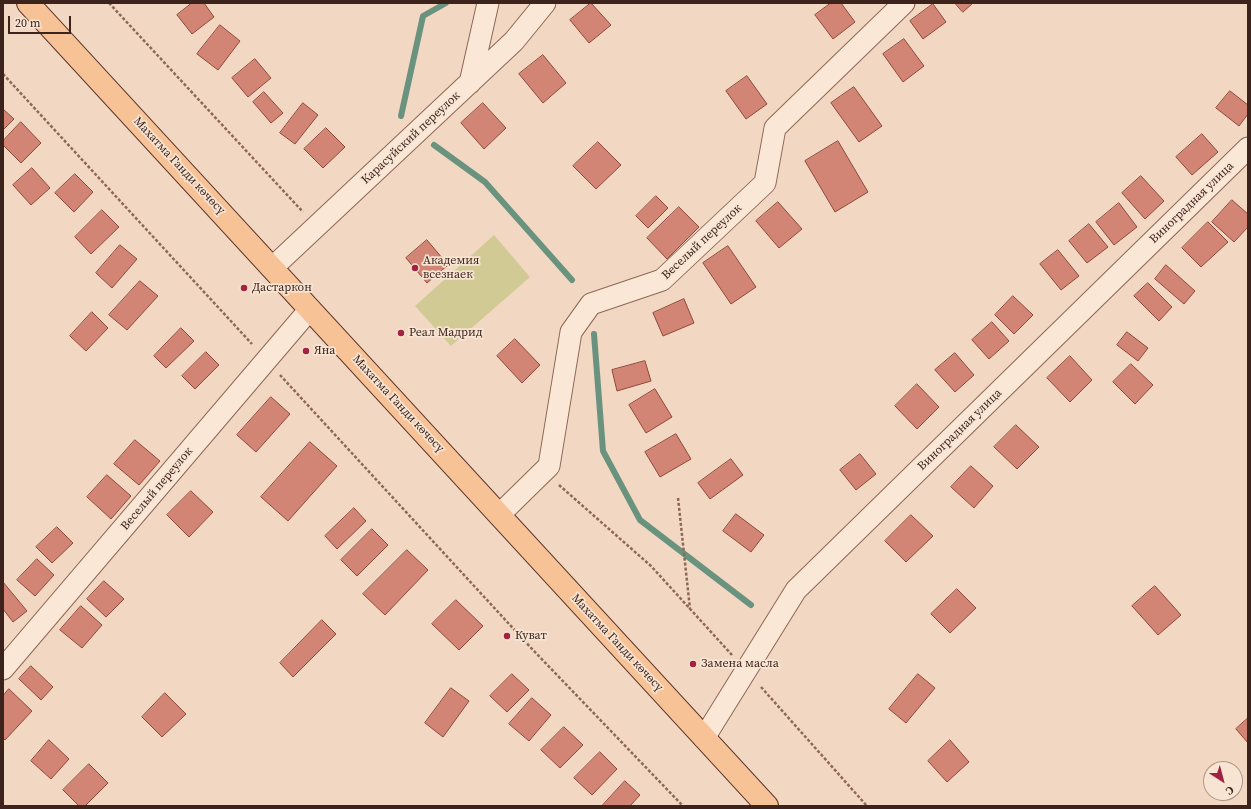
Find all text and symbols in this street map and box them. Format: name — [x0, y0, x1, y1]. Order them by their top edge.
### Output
scale bar — [10, 8, 73, 34]
text: 20 m — [15, 15, 41, 31]
street label: Карасуйский переулок — [359, 89, 463, 187]
street label: Махатма Ганди көчөсү — [130, 114, 228, 218]
street label: Виноградная улица — [1147, 159, 1237, 247]
street label: Веселый переулок — [659, 201, 745, 283]
place label: Академия всезнаек — [423, 254, 479, 282]
marker: Академия всезнаек — [410, 263, 420, 273]
place label: Дастаркон — [252, 281, 312, 295]
marker: Дастаркон — [239, 283, 249, 293]
place label: Реал Мадрид — [409, 326, 482, 340]
marker: Реал Мадрид — [396, 328, 406, 338]
place label: Яна — [314, 344, 335, 358]
marker: Яна — [301, 346, 311, 356]
street label: Махатма Ганди көчөсү — [349, 352, 447, 456]
street label: Виноградная улица — [915, 386, 1005, 474]
street label: Веселый переулок — [118, 445, 196, 533]
street label: Махатма Ганди көчөсү — [568, 591, 666, 695]
place label: Куват — [515, 629, 547, 643]
marker: Куват — [502, 631, 512, 641]
place label: Замена масла — [701, 657, 779, 671]
marker: Замена масла — [688, 659, 698, 669]
north arrow — [1203, 761, 1243, 801]
text: С — [1223, 782, 1237, 798]

